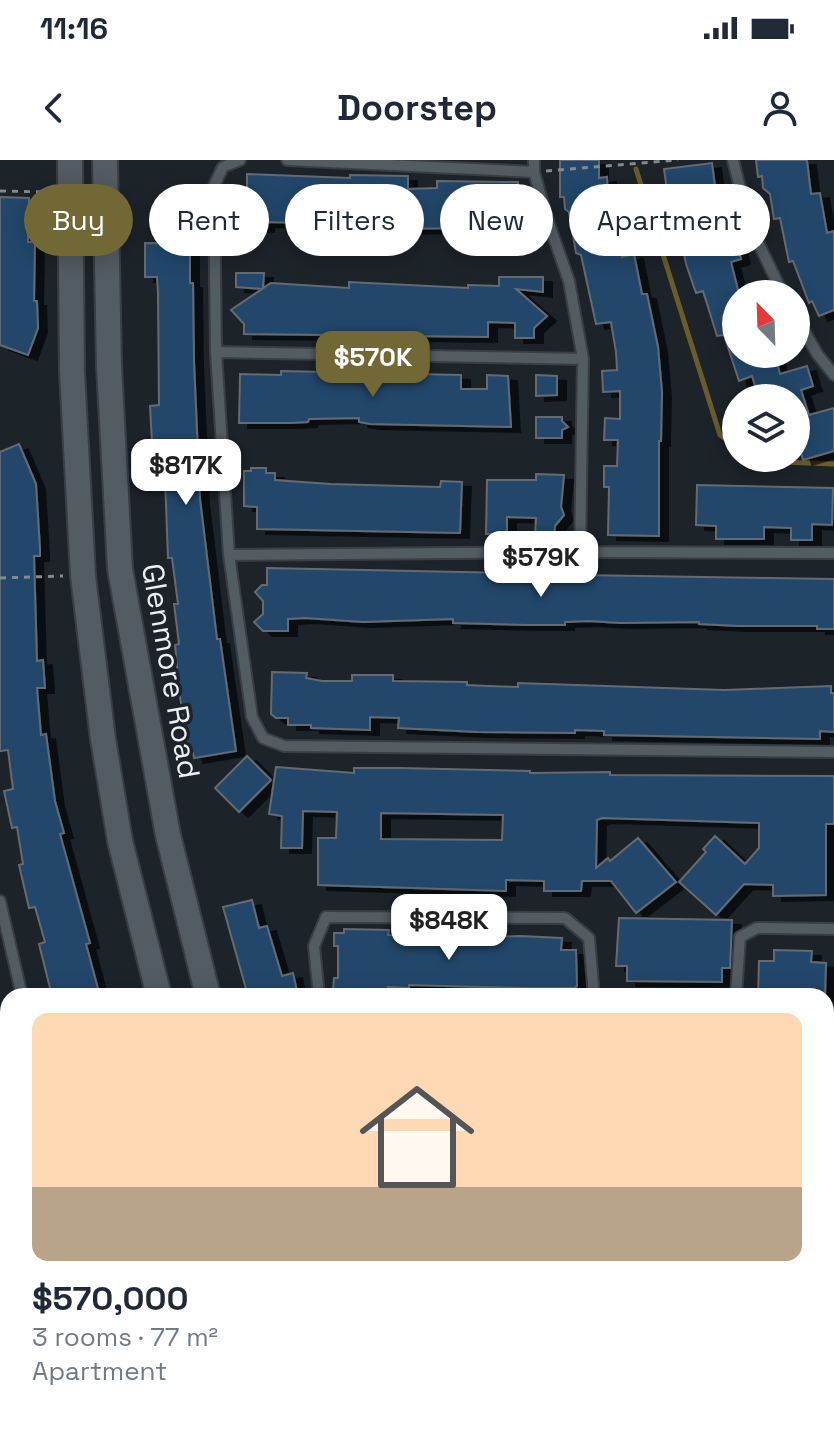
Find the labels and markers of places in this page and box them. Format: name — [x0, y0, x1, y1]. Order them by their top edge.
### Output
pin: $570K — [317, 331, 429, 399]
pin: $817K — [130, 439, 242, 507]
pin: $579K — [485, 531, 597, 599]
pin: $848K — [393, 894, 505, 962]

